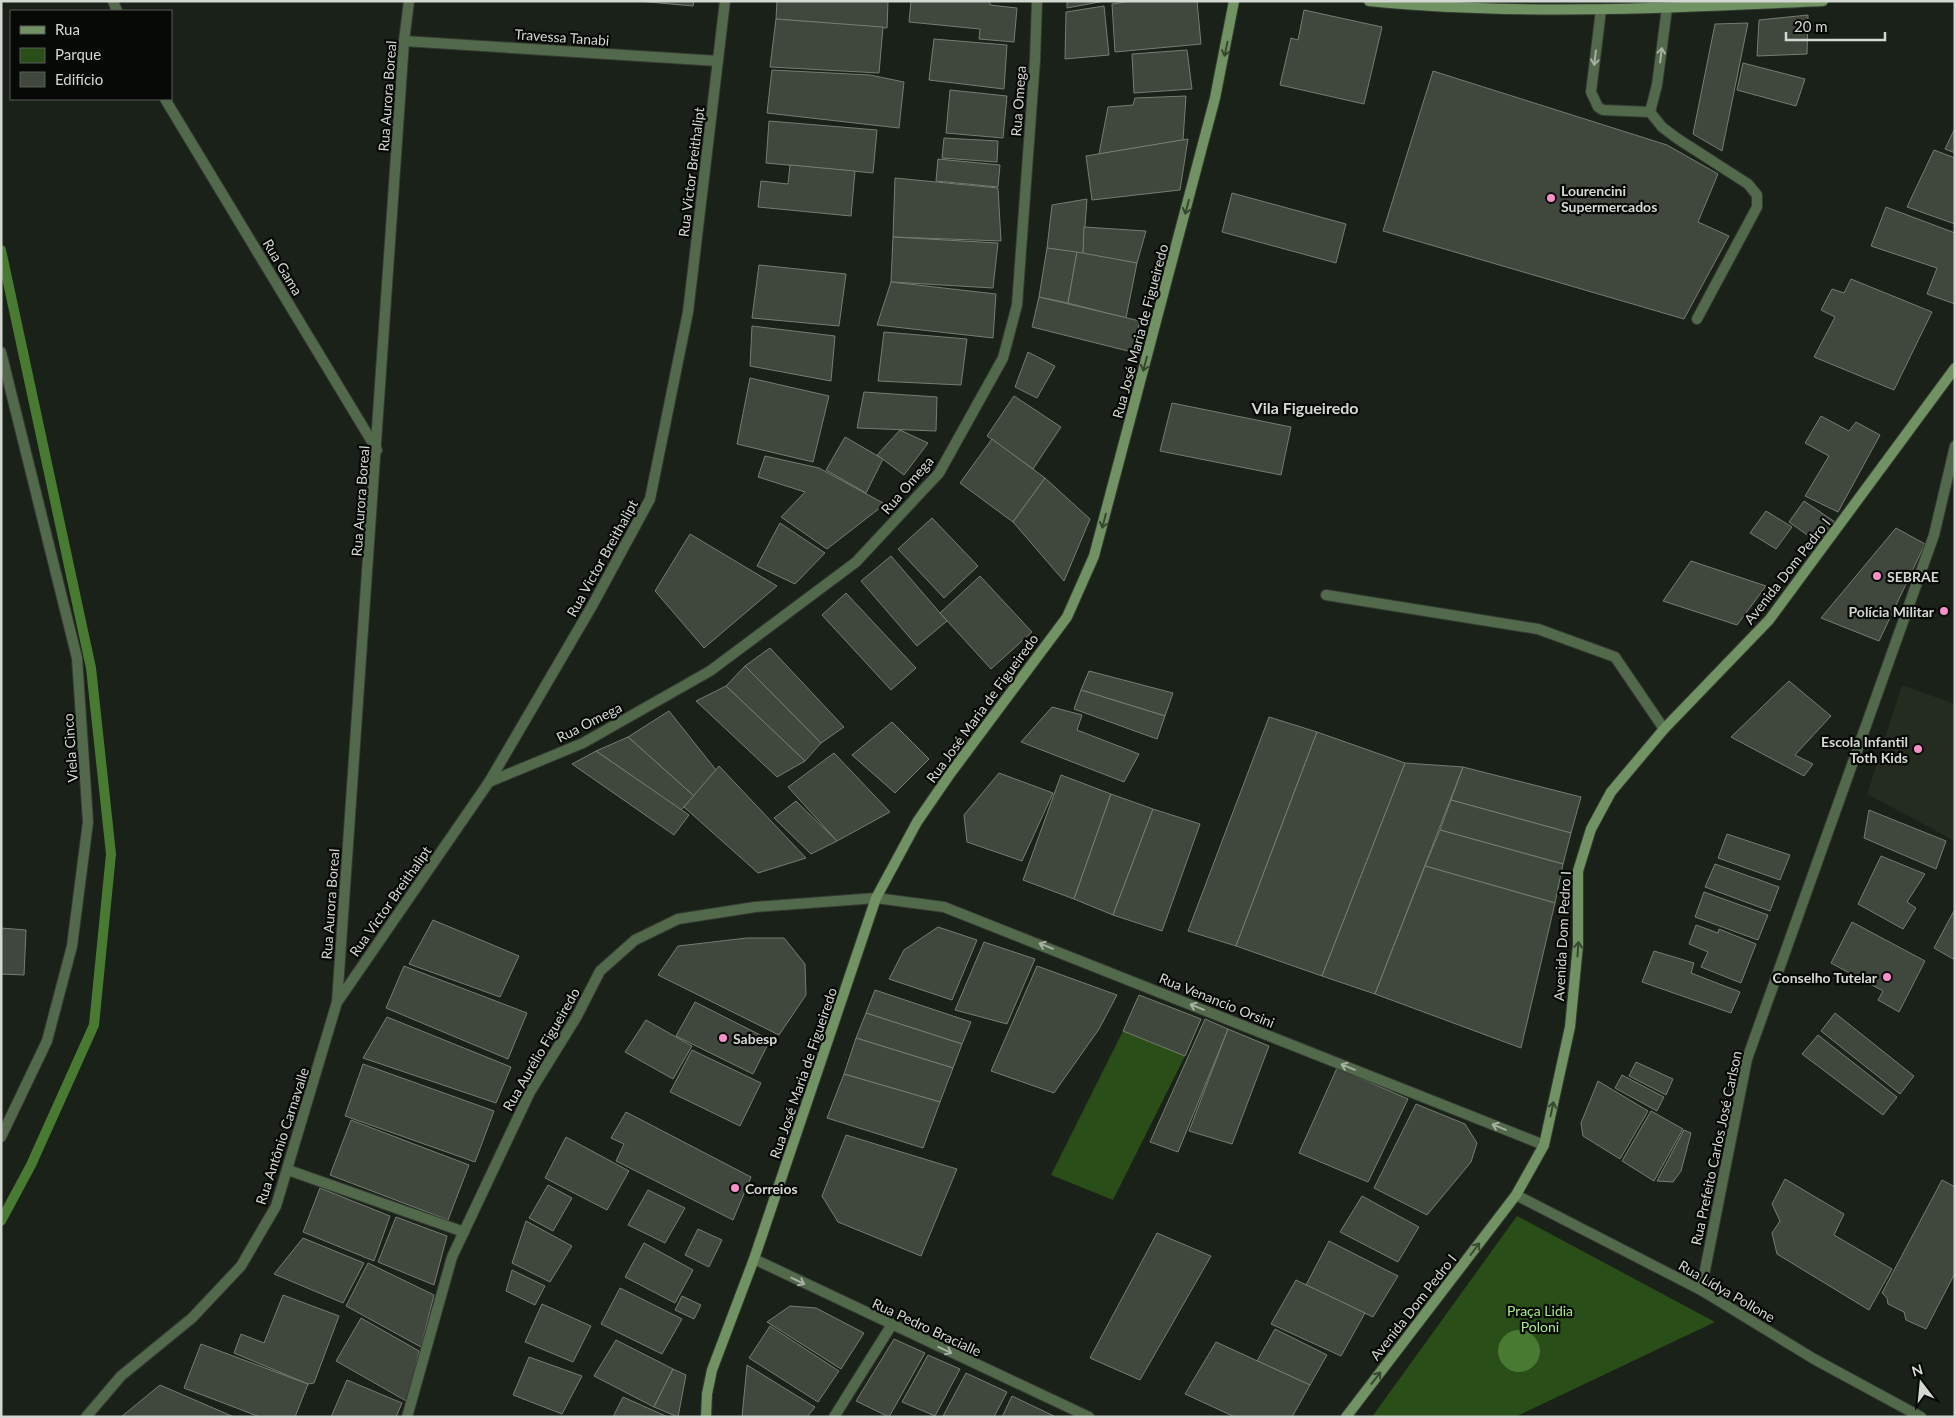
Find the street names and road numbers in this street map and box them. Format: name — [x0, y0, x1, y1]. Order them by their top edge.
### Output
street label: Travessa Tanabi — [514, 25, 610, 49]
street label: Rua Aurora Boreal — [375, 40, 399, 152]
street label: Rua Omega — [1007, 65, 1029, 137]
street label: Rua Victor Breithalipt — [675, 106, 707, 238]
street label: Rua Gama — [260, 236, 306, 298]
street label: Rua José Maria de Figueiredo — [1109, 242, 1171, 420]
street label: Rua Aurora Boreal — [348, 445, 372, 557]
street label: Rua Omega — [877, 453, 937, 517]
street label: Rua Victor Breithalipt — [563, 497, 641, 619]
street label: Avenida Dom Pedro I — [1740, 515, 1834, 627]
street label: Rua José Maria de Figueiredo — [922, 630, 1042, 786]
street label: Rua Omega — [553, 698, 625, 746]
street label: Viela Cinco — [59, 713, 81, 783]
street label: Rua Victor Breithalipt — [346, 843, 434, 959]
street label: Rua Aurora Boreal — [318, 848, 342, 960]
street label: Avenida Dom Pedro I — [1550, 871, 1574, 1001]
street label: Rua Venancio Orsini — [1157, 969, 1277, 1031]
street label: Rua Aurélio Figueiredo — [499, 985, 583, 1113]
street label: Rua José Maria de Figueiredo — [766, 985, 840, 1161]
street label: Rua Prefeito Carlos José Carlson — [1687, 1049, 1745, 1247]
street label: Rua Antônio Carnavalle — [252, 1065, 312, 1207]
street label: Avenida Dom Pedro I — [1366, 1251, 1460, 1363]
street label: Rua Lídya Pollone — [1676, 1256, 1778, 1326]
street label: Rua Pedro Bracialle — [870, 1294, 984, 1360]

